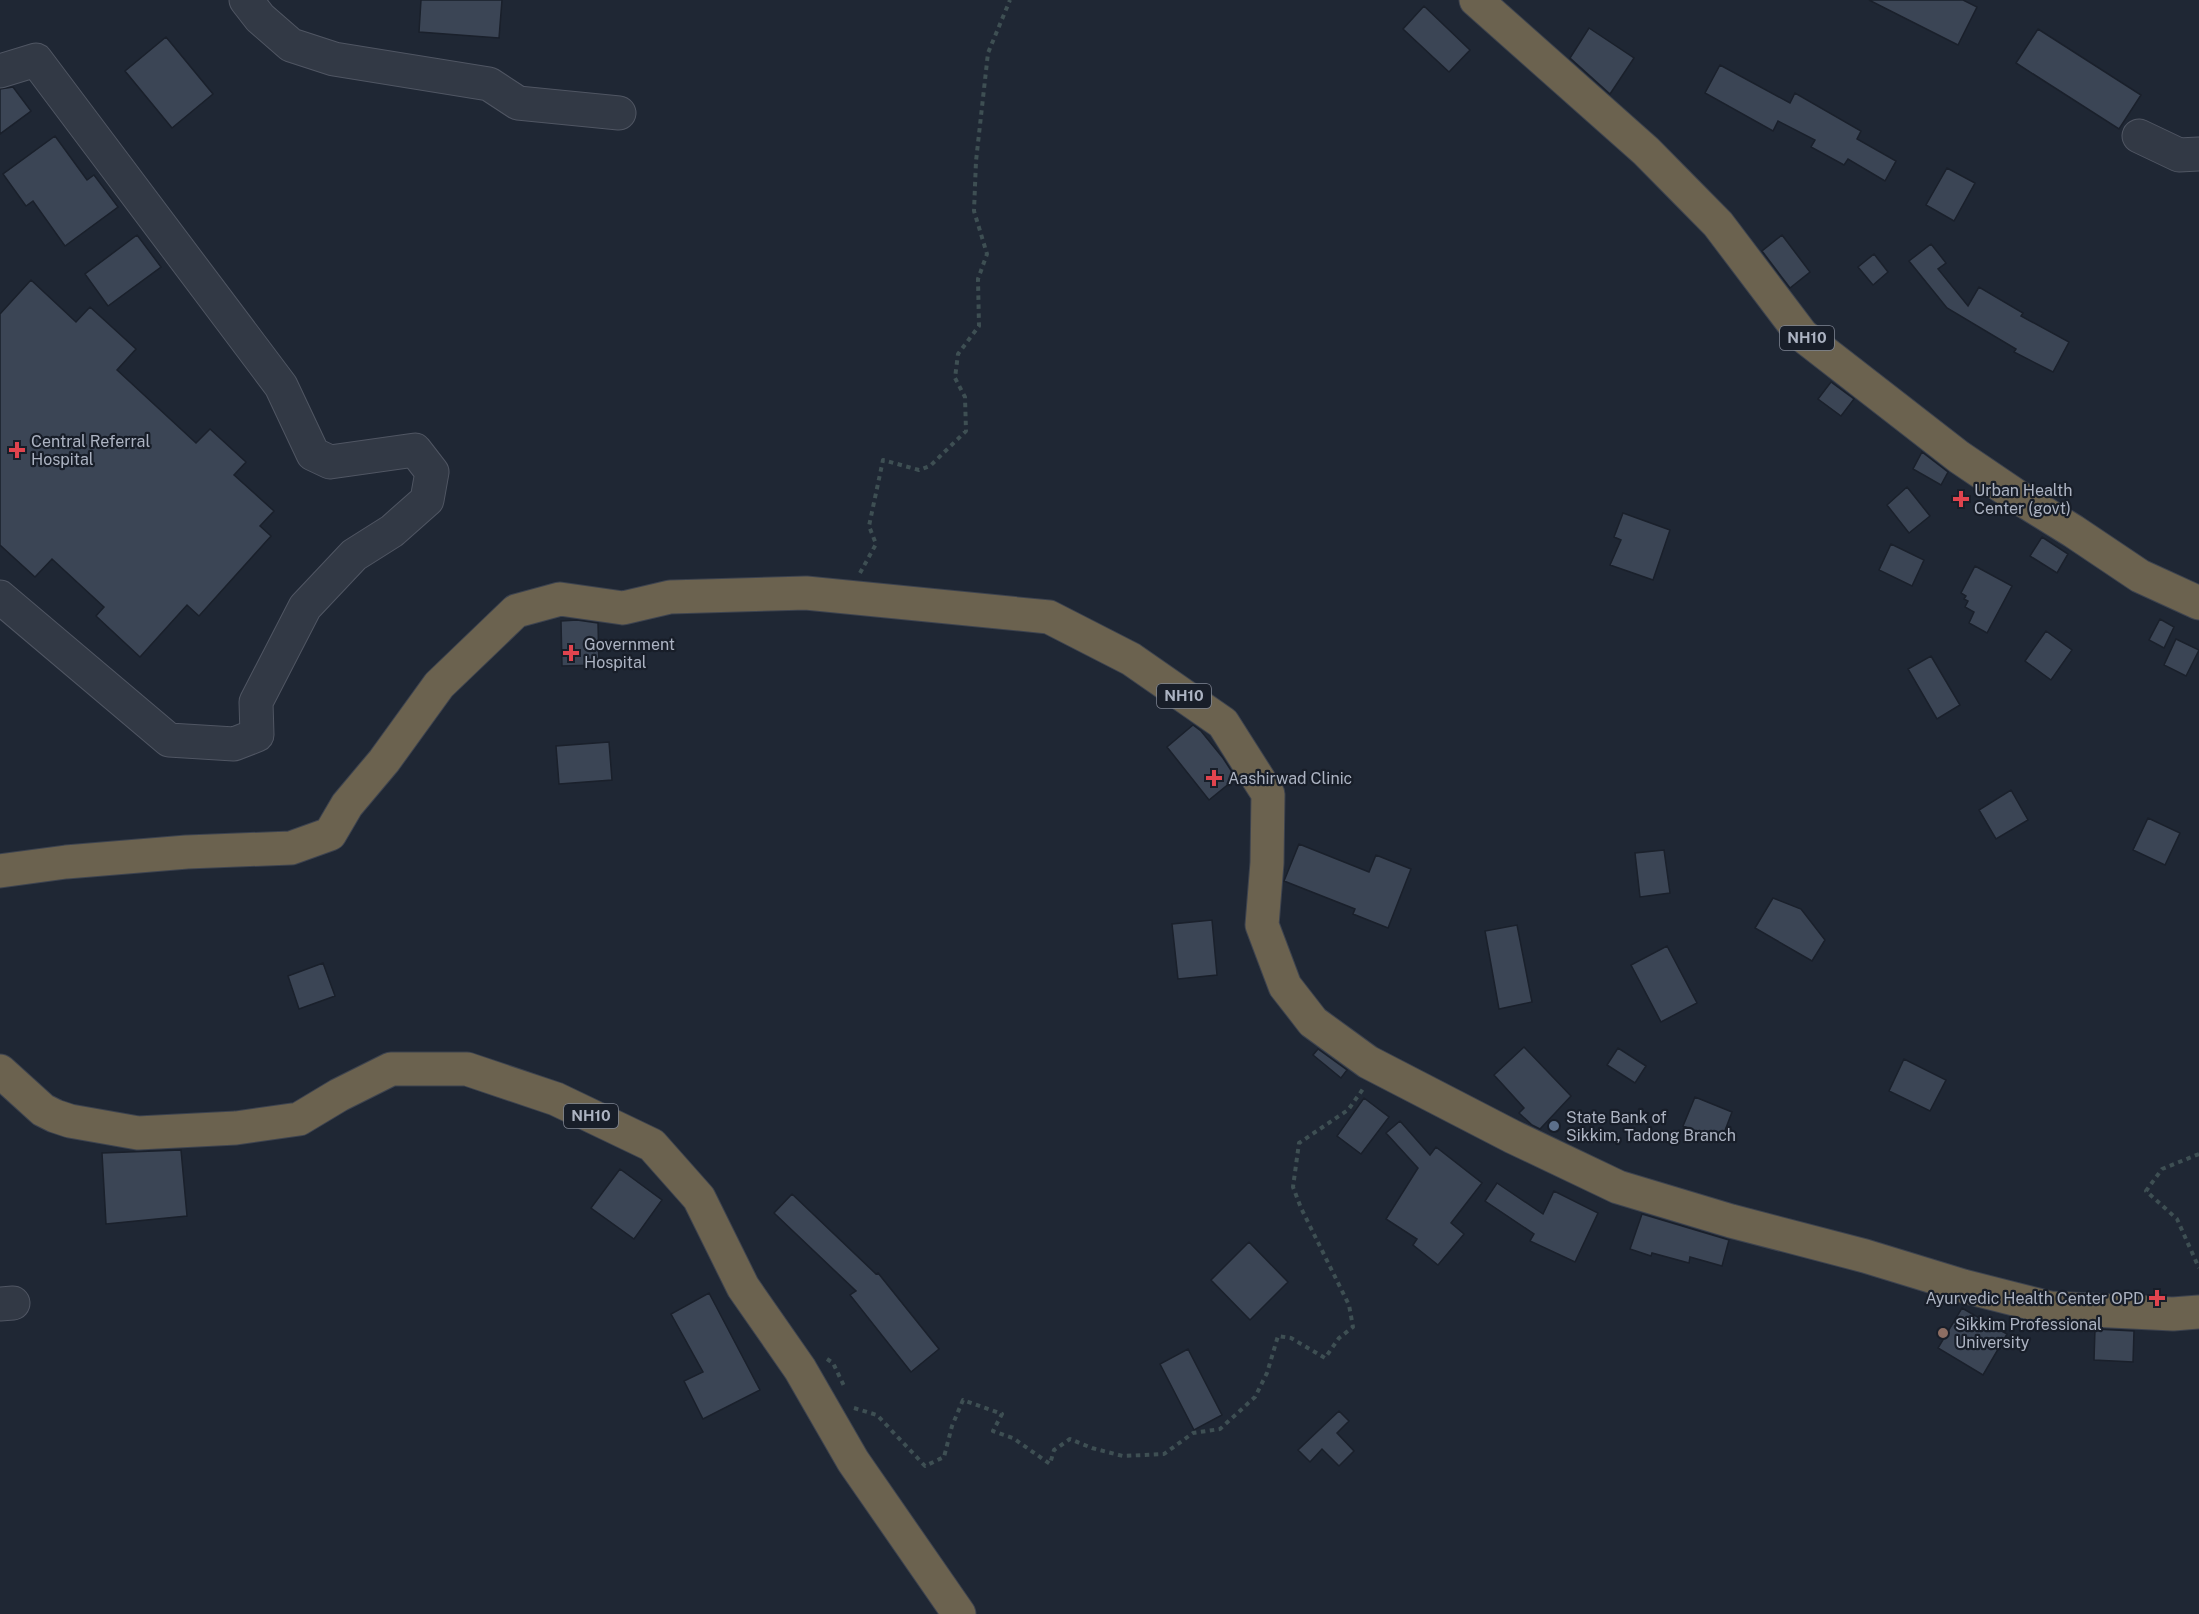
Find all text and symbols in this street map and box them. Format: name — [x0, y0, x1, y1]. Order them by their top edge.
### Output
road number: NH10 — [1780, 326, 1834, 350]
place label: Central Referral Hospital — [31, 432, 150, 469]
marker: Central Referral Hospital — [8, 441, 26, 459]
place label: Urban Health Center (govt) — [1974, 481, 2073, 518]
marker: Urban Health Center (govt) — [1952, 490, 1970, 508]
place label: Government Hospital — [584, 635, 675, 672]
marker: Government Hospital — [562, 644, 580, 662]
road number: NH10 — [1157, 684, 1211, 708]
marker: Aashirwad Clinic — [1205, 769, 1223, 787]
place label: Aashirwad Clinic — [1228, 769, 1352, 788]
road number: NH10 — [564, 1104, 618, 1128]
place label: State Bank of Sikkim, Tadong Branch — [1566, 1108, 1736, 1145]
marker: State Bank of Sikkim, Tadong Branch — [1547, 1119, 1561, 1133]
place label: Ayurvedic Health Center OPD — [1925, 1289, 2144, 1308]
marker: Ayurvedic Health Center OPD — [2148, 1289, 2166, 1307]
place label: Sikkim Professional University — [1955, 1315, 2102, 1352]
marker: Sikkim Professional University — [1936, 1326, 1950, 1340]

